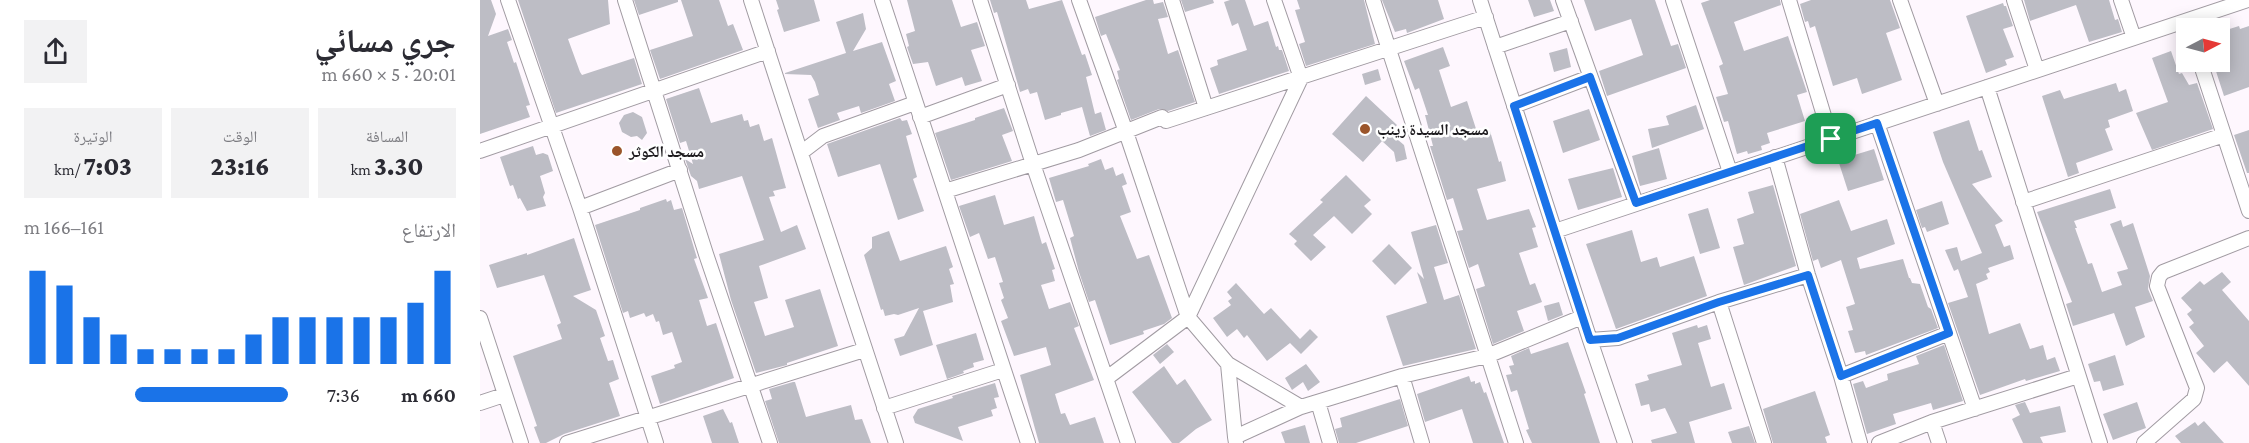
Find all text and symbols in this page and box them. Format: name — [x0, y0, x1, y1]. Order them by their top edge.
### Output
north arrow — [2176, 18, 2230, 72]
map controls — [2176, 18, 2230, 72]
button: share — [24, 20, 87, 83]
text: جري مسائي — [314, 22, 456, 59]
text: 20:01 · 5 × 660 m — [321, 63, 456, 85]
pin — [1805, 113, 1856, 164]
place label: مسجد السيدة زينب — [1377, 121, 1489, 139]
marker: مسجد السيدة زينب — [1358, 122, 1372, 136]
icon: arrive — [1814, 122, 1847, 155]
text: الوتيرة — [74, 128, 112, 145]
text: الوقت — [223, 128, 257, 145]
text: المسافة — [366, 128, 408, 145]
place label: مسجد الكوثر — [628, 143, 704, 160]
marker: مسجد الكوثر — [610, 144, 624, 158]
text: 7:03 — [83, 152, 132, 181]
text: 23:16 — [211, 152, 269, 181]
text: 3.30 — [374, 152, 424, 181]
text: /km — [54, 161, 83, 178]
text: km — [350, 161, 374, 178]
text: 161–166 m — [24, 216, 104, 238]
text: الارتفاع — [401, 219, 456, 241]
text: 7:36 — [327, 384, 360, 406]
text: 660 m — [401, 384, 456, 406]

